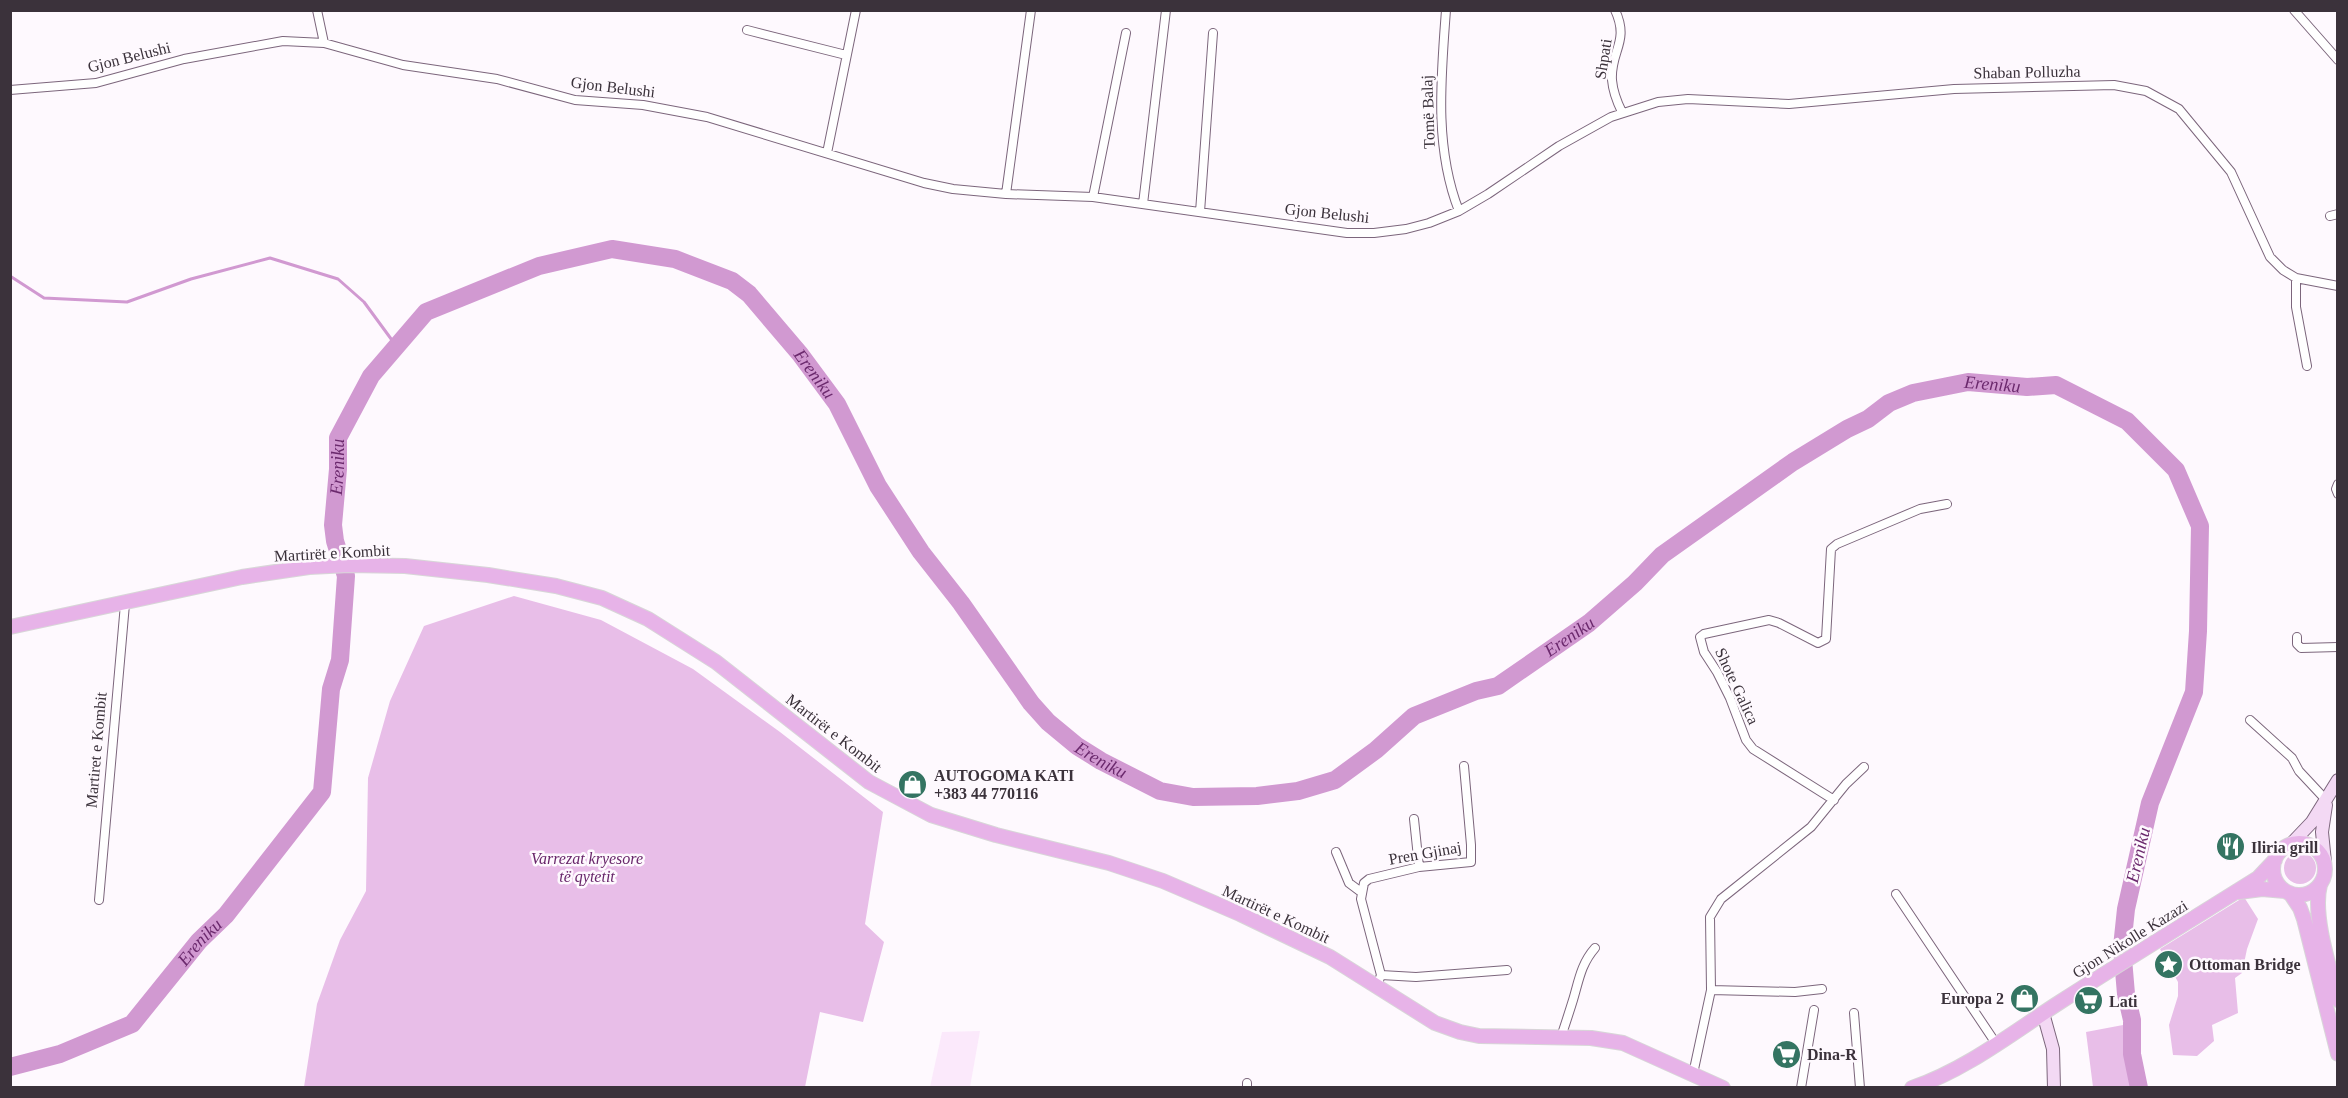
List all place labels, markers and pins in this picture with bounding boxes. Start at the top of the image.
place label: AUTOGOMA KATI +383 44 770116 [934,767,1074,802]
shop icon: AUTOGOMA KATI +383 44 770116 [897,768,929,800]
restaurant icon: Iliria grill [2214,831,2246,863]
place label: Iliria grill [2251,839,2319,857]
place icon: Ottoman Bridge [2152,948,2184,980]
place label: Ottoman Bridge [2189,956,2301,974]
shop icon: Europa 2 [2009,982,2041,1014]
supermarket icon: Lati [2072,985,2104,1017]
place label: Europa 2 [1941,990,2004,1008]
place label: Lati [2109,993,2138,1010]
supermarket icon: Dina-R [1770,1038,1802,1070]
place label: Dina-R [1807,1046,1857,1063]

